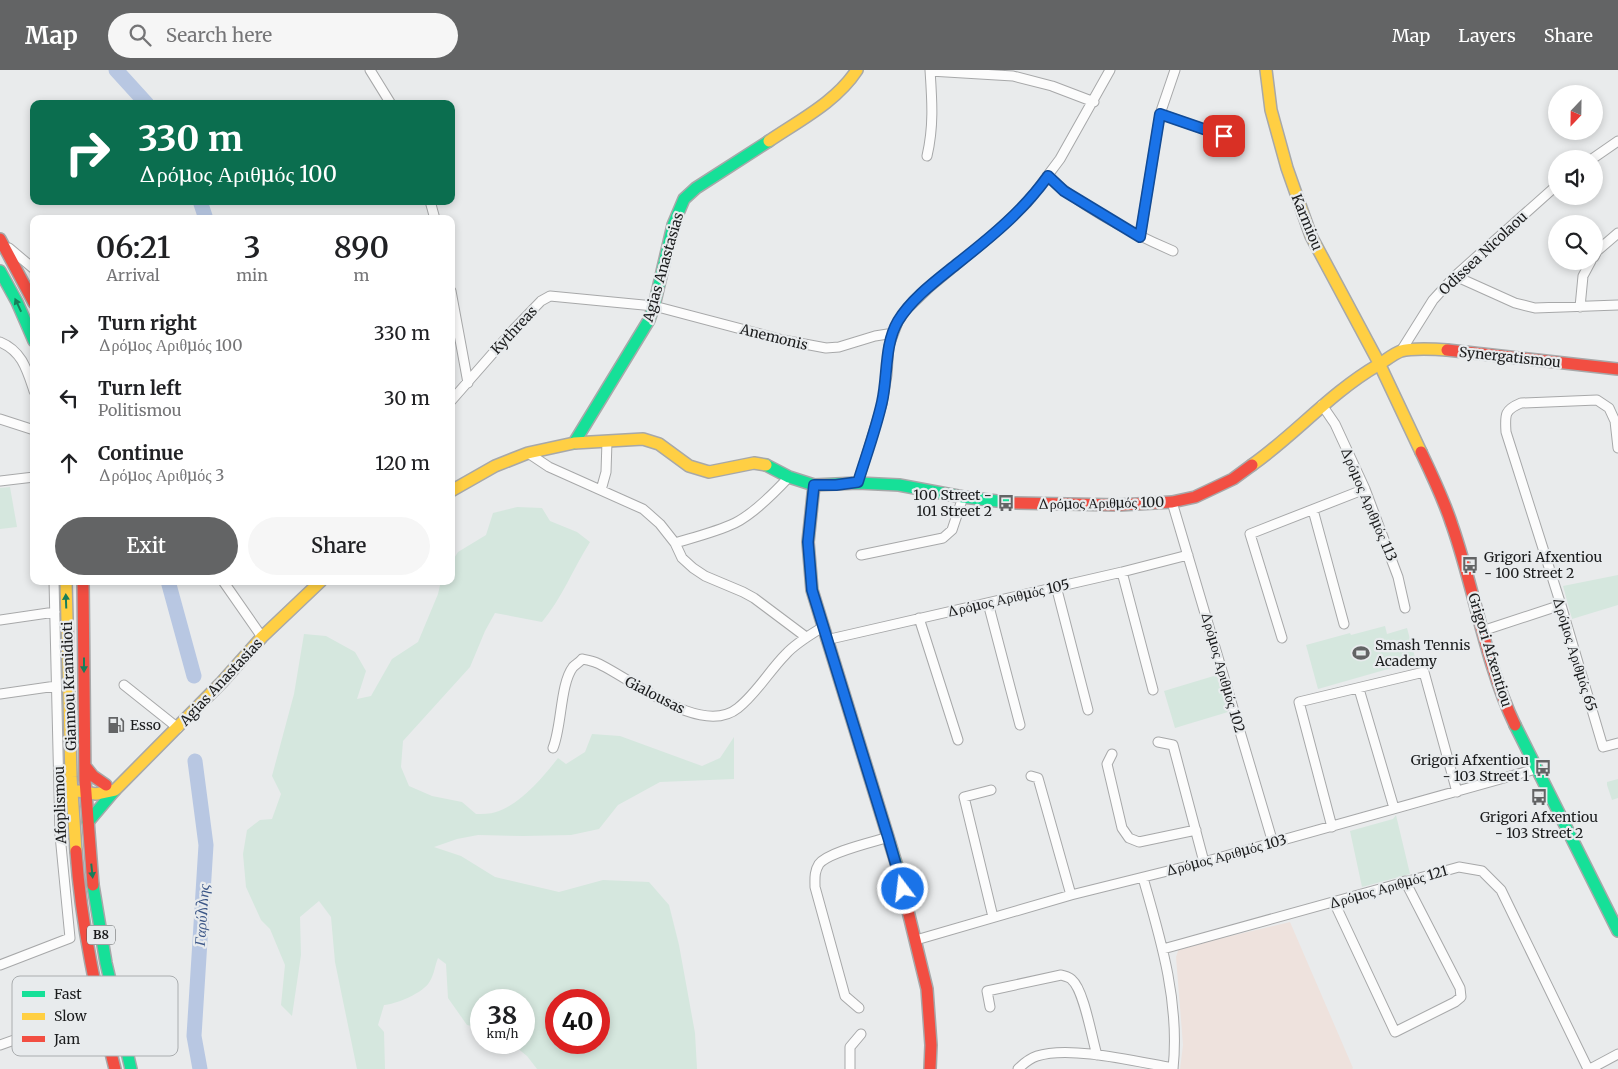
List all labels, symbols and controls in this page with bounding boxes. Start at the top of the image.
search box [108,13,458,58]
text: Map [25,20,78,51]
icon: search [126,21,154,49]
text: Search here [166,23,272,47]
text: Map [1392,24,1430,47]
text: Layers [1458,24,1516,47]
text: Share [1544,24,1593,47]
north arrow [1548,85,1602,140]
map controls [1548,85,1603,270]
pin [1203,115,1245,157]
text: 330 m [138,117,243,161]
icon: right [55,120,120,185]
icon: arrive [1210,122,1238,150]
button: sound [1548,150,1603,205]
text: Δρόμος Αριθμός 100 [138,160,337,188]
street label: Karmiou [1288,191,1326,253]
street label: Odissea Nicolaou [1435,207,1531,299]
street label: Agias Anastasias [638,210,687,325]
button: search [1548,215,1603,270]
text: 06:21 [96,228,170,266]
text: 3 [243,228,261,266]
text: 890 [334,228,389,266]
text: Arrival [106,265,160,285]
text: min [236,265,268,285]
text: m [353,265,369,285]
one-way arrow [14,298,22,312]
street label: Kythreas [487,302,541,358]
text: Turn right [98,311,197,335]
icon: right [55,319,83,347]
street label: Anemonis [737,320,810,354]
text: 330 m [374,321,430,345]
text: Δρόμος Αριθμός 100 [98,335,243,355]
street label: Synergatismou [1458,343,1562,371]
text: Turn left [98,376,182,400]
icon: left [55,384,83,412]
text: 30 m [384,386,430,410]
text: Politismou [98,400,182,420]
text: Continue [98,441,184,465]
street label: Δρόμος Αριθμός 113 [1337,444,1401,564]
icon: ahead [55,449,83,477]
text: 120 m [375,451,430,475]
text: Δρόμος Αριθμός 3 [98,465,225,485]
place label: 100 Street - 101 Street 2 [913,486,992,520]
bus stop icon: 100 Street - 101 Street 2 [996,493,1016,513]
street label: Δρόμος Αριθμός 100 [1038,493,1164,513]
button: Exit [55,517,238,575]
button: Share [248,517,430,575]
place label: Grigori Afxentiou - 100 Street 2 [1484,548,1602,582]
bus stop icon: Grigori Afxentiou - 100 Street 2 [1460,555,1480,575]
street label: Δρόμος Αριθμός 105 [945,575,1071,621]
street label: Grigori Afxentiou [1464,591,1516,709]
one-way arrow [62,593,70,609]
street label: Δρόμος Αριθμός 65 [1549,595,1601,713]
street label: Δρόμος Αριθμός 102 [1197,609,1249,735]
street label: Giannou Kranidioti [58,621,80,751]
street label: Agias Anastasias [175,634,266,730]
place label: Smash Tennis Academy [1374,636,1470,670]
sports icon: Smash Tennis Academy [1351,643,1371,663]
one-way arrow [80,657,88,673]
street label: Gialousas [622,672,688,718]
fuel station icon: Esso [106,715,126,735]
place label: Esso [130,716,161,734]
place label: Grigori Afxentiou - 103 Street 1 [1411,751,1529,785]
bus stop icon: Grigori Afxentiou - 103 Street 1 [1533,758,1553,778]
street label: Afoplismou [50,765,70,845]
bus stop icon: Grigori Afxentiou - 103 Street 2 [1529,787,1549,807]
place label: Grigori Afxentiou - 103 Street 2 [1480,808,1598,842]
street label: Δρόμος Αριθμός 103 [1163,830,1289,880]
street label: Δρόμος Αριθμός 121 [1326,861,1450,913]
position arrow [876,862,928,914]
one-way arrow [88,863,96,879]
water label: Γαρύλλης [190,882,213,948]
road number: B8 [87,926,115,944]
legend [12,976,178,1056]
text: Fast [54,985,82,1003]
speed limit sign: 40 [545,989,610,1054]
text: 38 [488,999,517,1031]
text: Slow [54,1007,87,1025]
text: km/h [487,1026,518,1041]
text: Jam [53,1030,80,1048]

